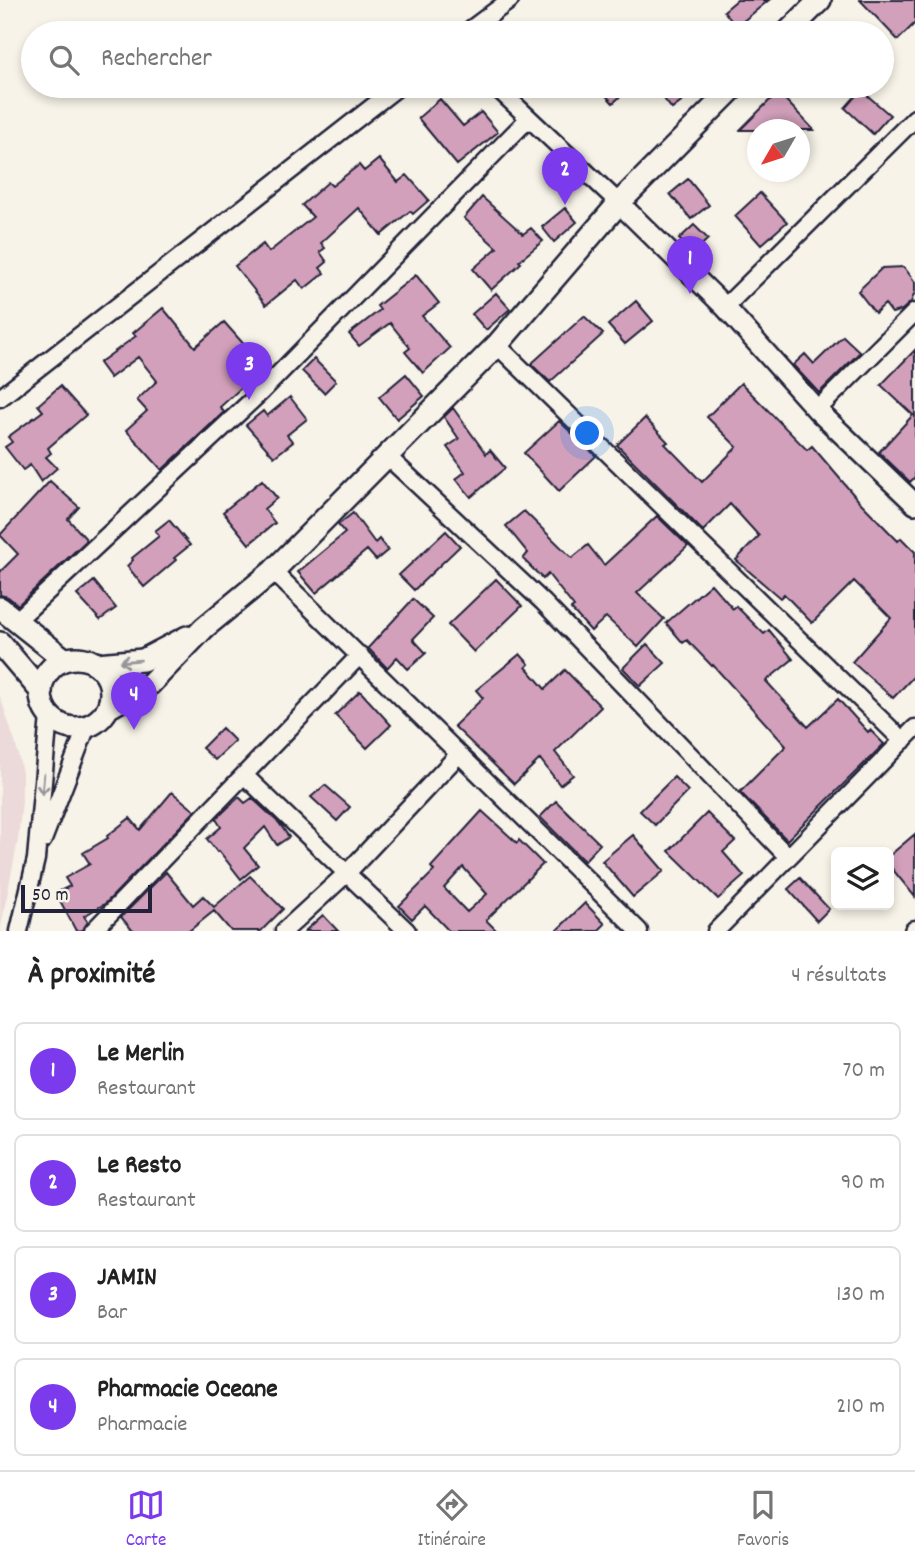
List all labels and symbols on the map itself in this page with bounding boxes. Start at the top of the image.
north arrow [747,119,810,182]
pin: 2 [542,147,588,205]
pin: 1 [667,236,713,294]
pin: 3 [226,342,272,400]
your location [570,416,604,450]
one-way arrow [119,655,142,668]
pin: 4 [111,672,157,730]
one-way arrow [36,772,49,795]
scale bar [21,882,152,914]

